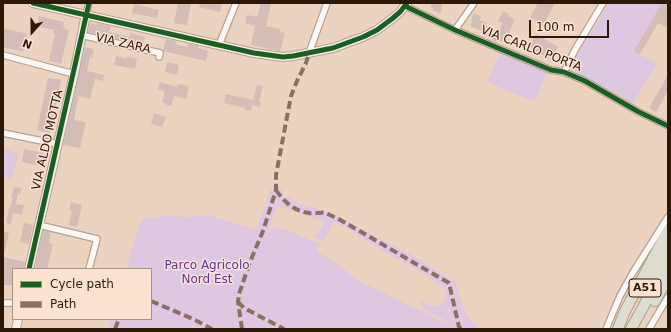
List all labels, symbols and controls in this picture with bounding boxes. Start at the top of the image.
north arrow [12,12,52,52]
scale bar [531,12,611,38]
text: 100 m [536,20,574,34]
street label: VIA CARLO PORTA [478,23,584,75]
street label: VIA ZARA [94,31,152,57]
text: N [21,36,34,51]
street label: VIA ALDO MOTTA [29,88,67,192]
park label: Parco Agricolo Nord Est [164,259,250,287]
legend [12,268,152,320]
text: Cycle path [50,277,114,291]
road number: A51 [629,279,661,297]
text: Path [50,297,76,311]

